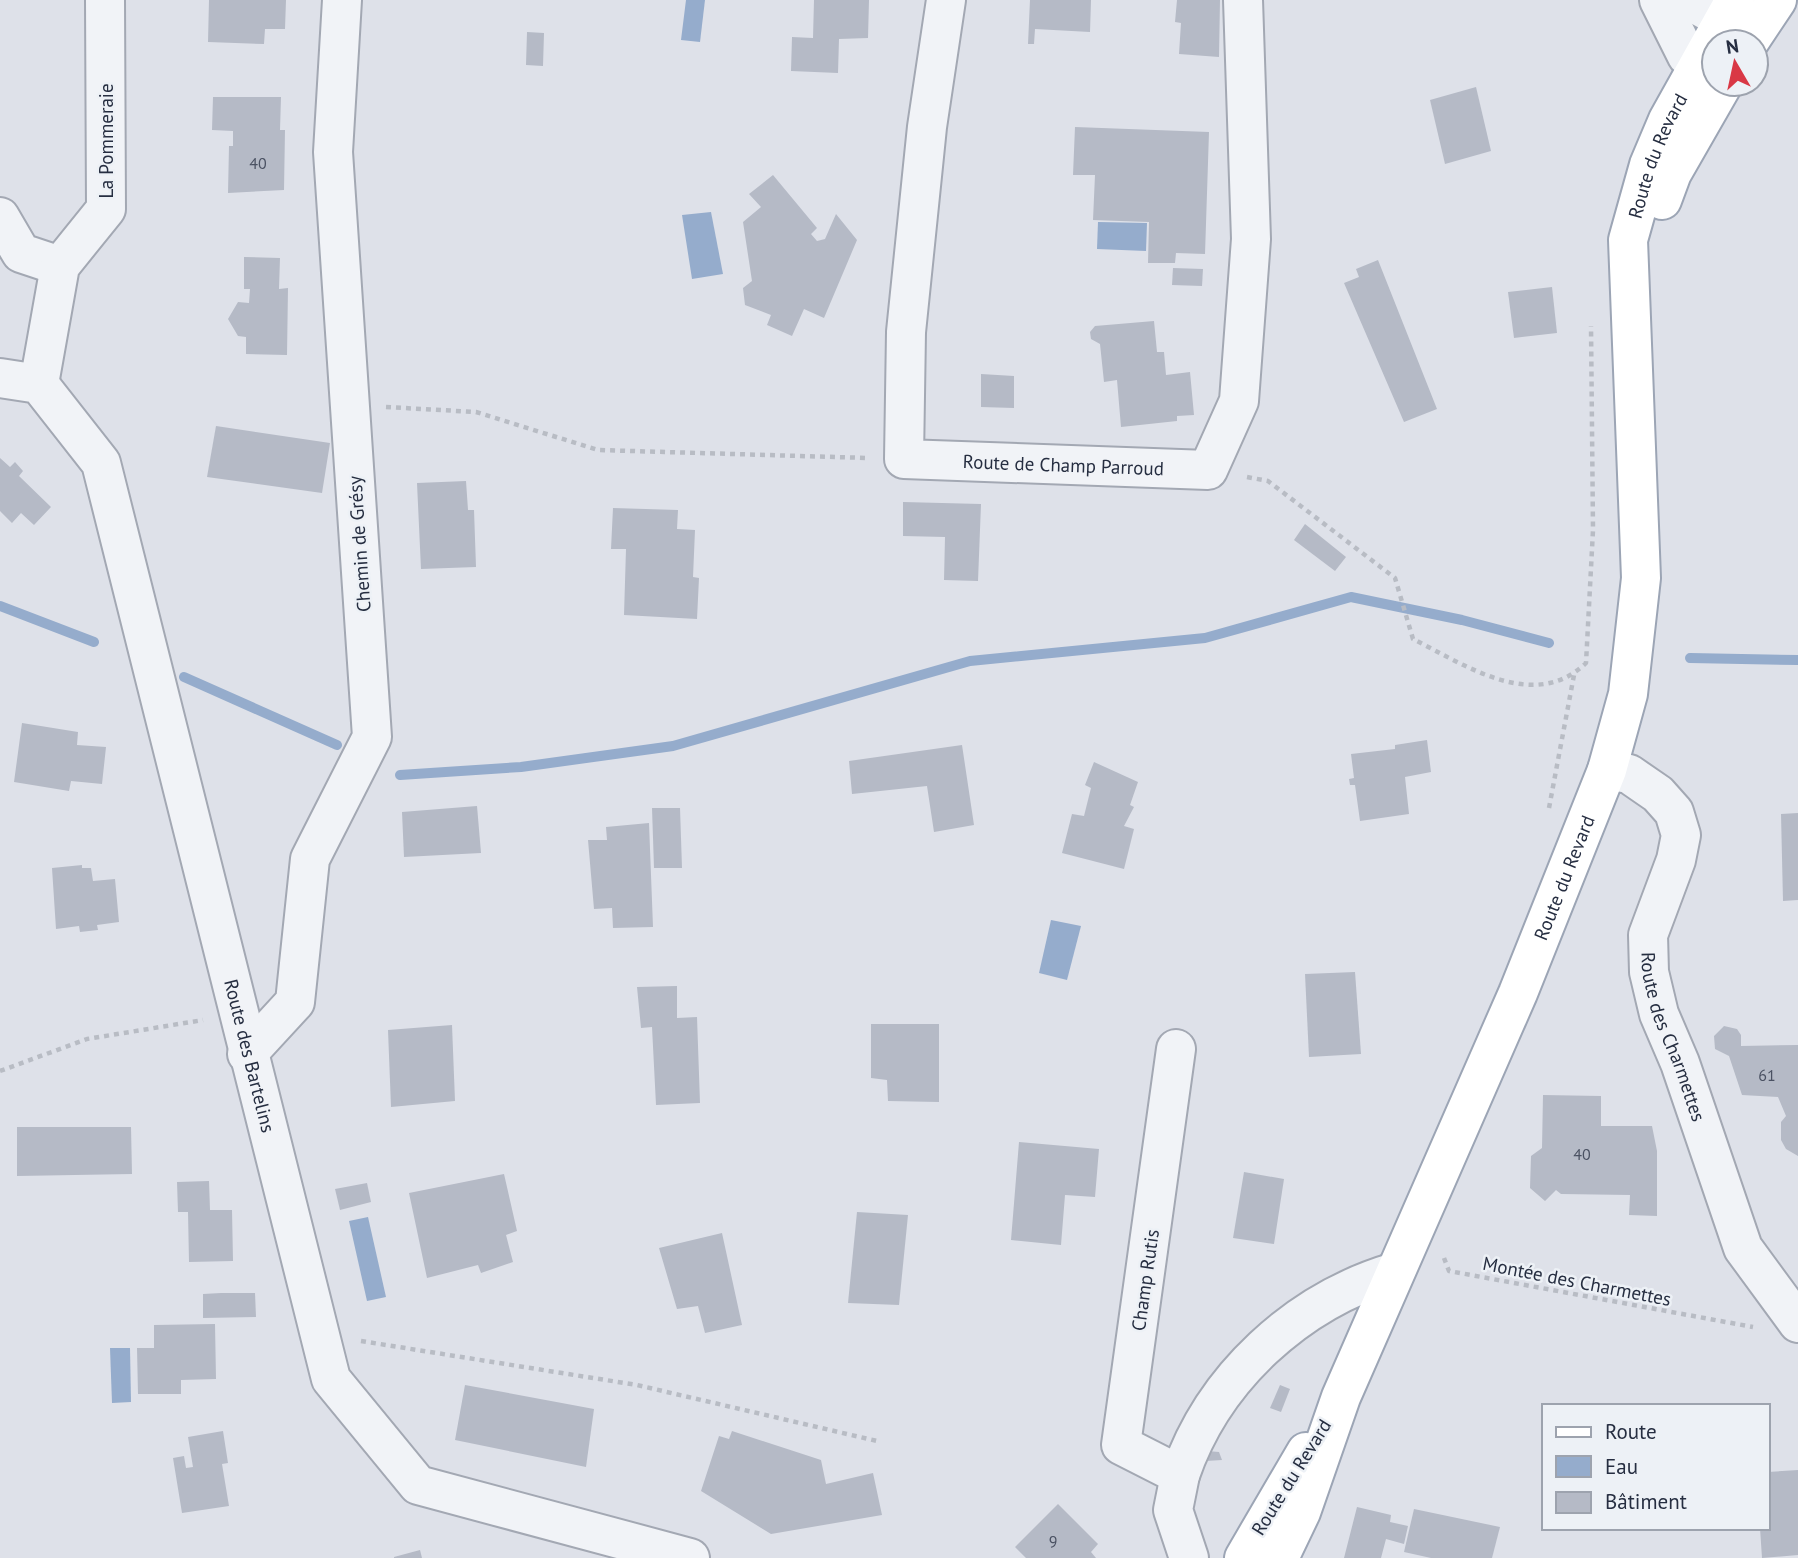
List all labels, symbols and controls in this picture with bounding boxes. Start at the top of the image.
north arrow [1700,28,1770,98]
text: N [1724,33,1740,59]
street label: La Pommeraie [94,83,118,199]
street label: Route du Revard [1623,89,1692,221]
house number: 40 [249,153,267,173]
street label: Route de Champ Parroud [962,449,1164,480]
street label: Chemin de Grésy [342,475,376,613]
street label: Route du Revard [1528,812,1600,944]
street label: Route des Charmettes [1636,952,1711,1125]
street label: Route des Bartelins [219,977,281,1135]
house number: 61 [1758,1065,1776,1085]
house number: 40 [1573,1144,1591,1164]
street label: Champ Rutis [1126,1228,1164,1332]
street label: Montée des Charmettes [1481,1251,1673,1311]
legend [1542,1404,1770,1530]
street label: Route du Revard [1246,1415,1336,1539]
text: Route [1605,1418,1657,1445]
text: Eau [1605,1453,1638,1480]
text: Bâtiment [1605,1488,1687,1515]
house number: 9 [1049,1531,1057,1551]

